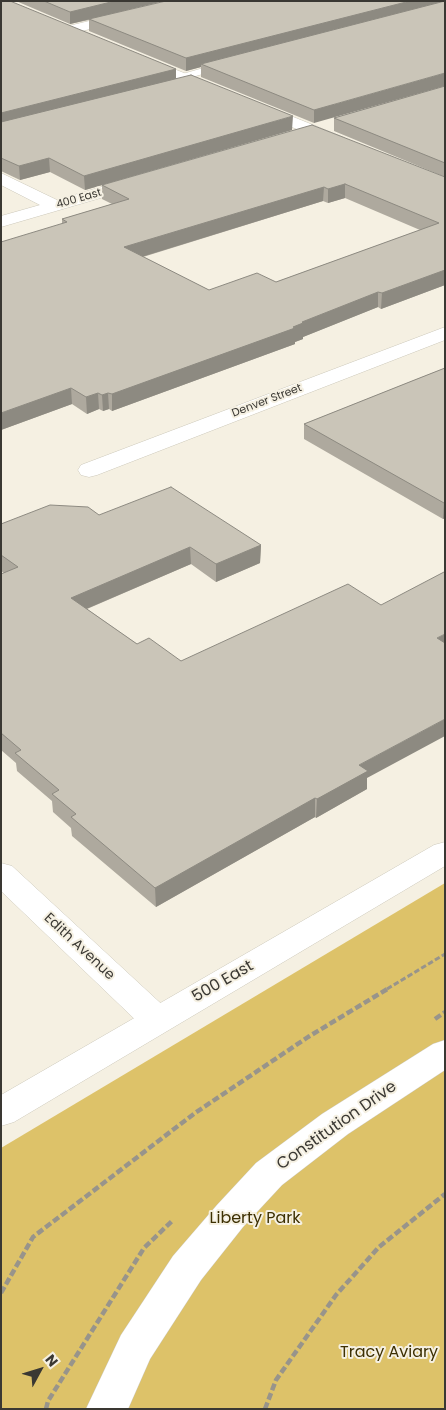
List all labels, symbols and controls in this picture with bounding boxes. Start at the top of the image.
street label: 400 East [55,186,103,212]
street label: Denver Street [230,382,304,420]
street label: Edith Avenue [40,910,118,984]
street label: 500 East [189,957,257,1007]
street label: Constitution Drive [273,1078,401,1174]
park label: Liberty Park [210,1209,300,1229]
park label: Tracy Aviary [340,1343,438,1363]
north arrow [15,1345,65,1395]
text: N [41,1350,63,1371]

